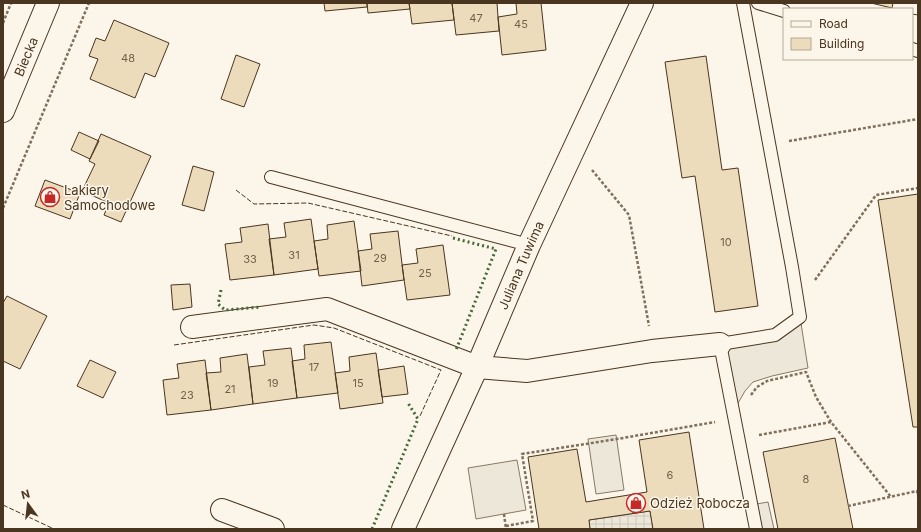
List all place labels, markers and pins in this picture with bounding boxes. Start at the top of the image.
place label: Lakiery Samochodowe [64,182,155,213]
shop icon: Lakiery Samochodowe [39,186,61,208]
shop icon: Odzież Robocza [625,492,647,514]
place label: Odzież Robocza [650,495,750,511]

